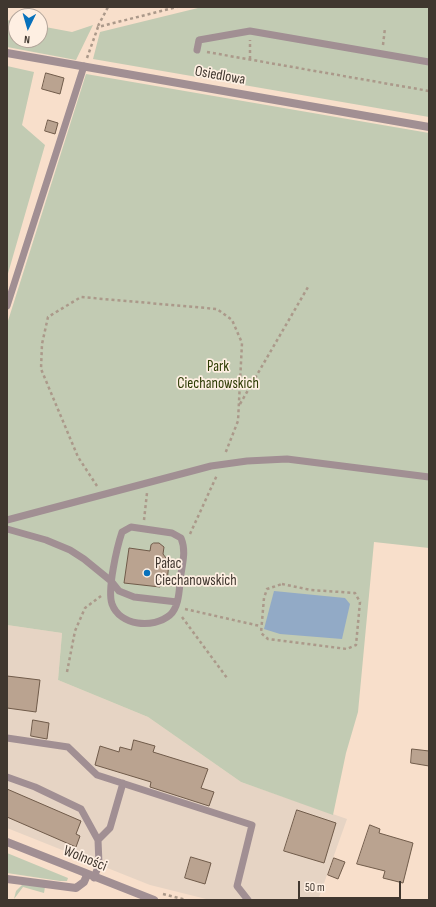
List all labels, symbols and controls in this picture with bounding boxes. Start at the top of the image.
north arrow [8,8,48,48]
text: N [24,33,30,46]
street label: Osiedlowa [193,63,247,89]
park label: Park Ciechanowskich [177,358,259,393]
place label: Pałac Ciechanowskich [155,555,237,590]
marker: Pałac Ciechanowskich [142,568,152,578]
street label: Wolności [61,842,109,876]
scale bar [300,873,403,899]
text: 50 m [305,880,325,895]

